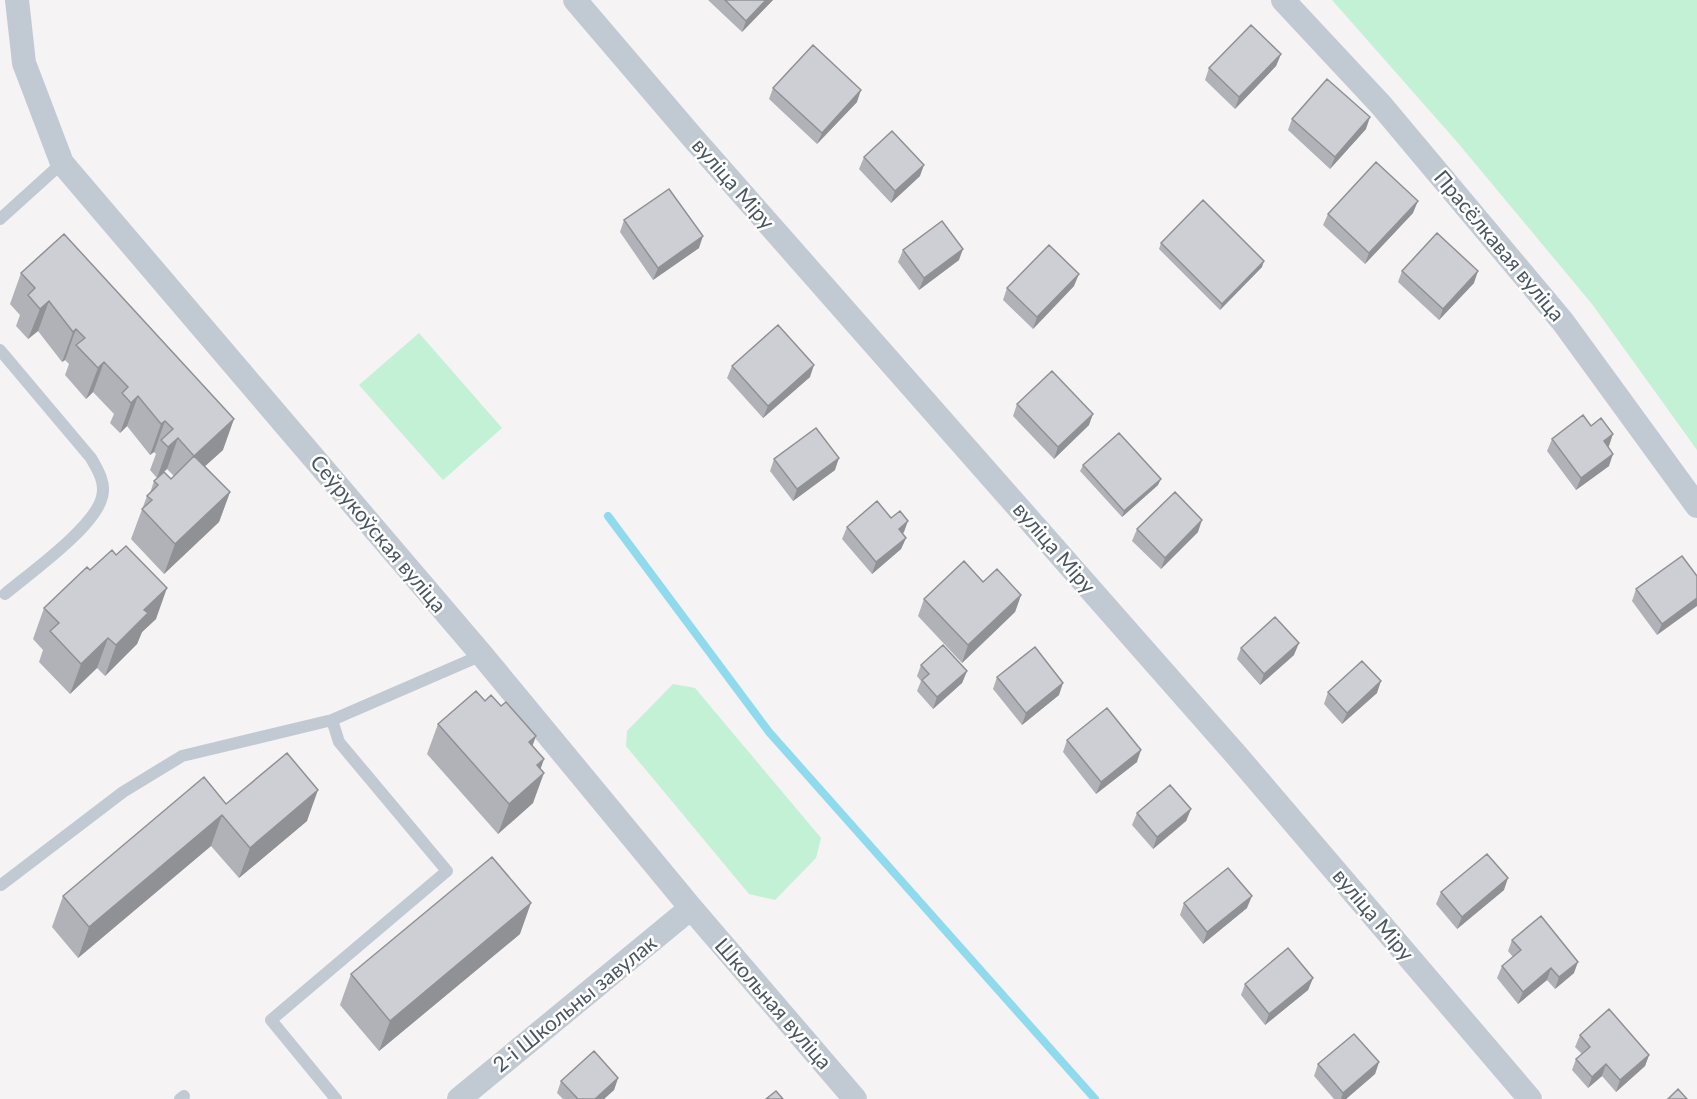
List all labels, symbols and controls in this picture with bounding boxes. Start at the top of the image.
street label: вуліца Міру [688,132,781,234]
street label: Прасёлкавая вуліца [1430,165,1570,325]
street label: Сеўрукоўская вуліца [306,449,452,617]
street label: вуліца Міру [1009,496,1102,598]
street label: вуліца Міру [1328,863,1420,965]
street label: 2-і Школьны завулак [487,929,661,1076]
street label: Школьная вуліца [710,932,838,1074]

